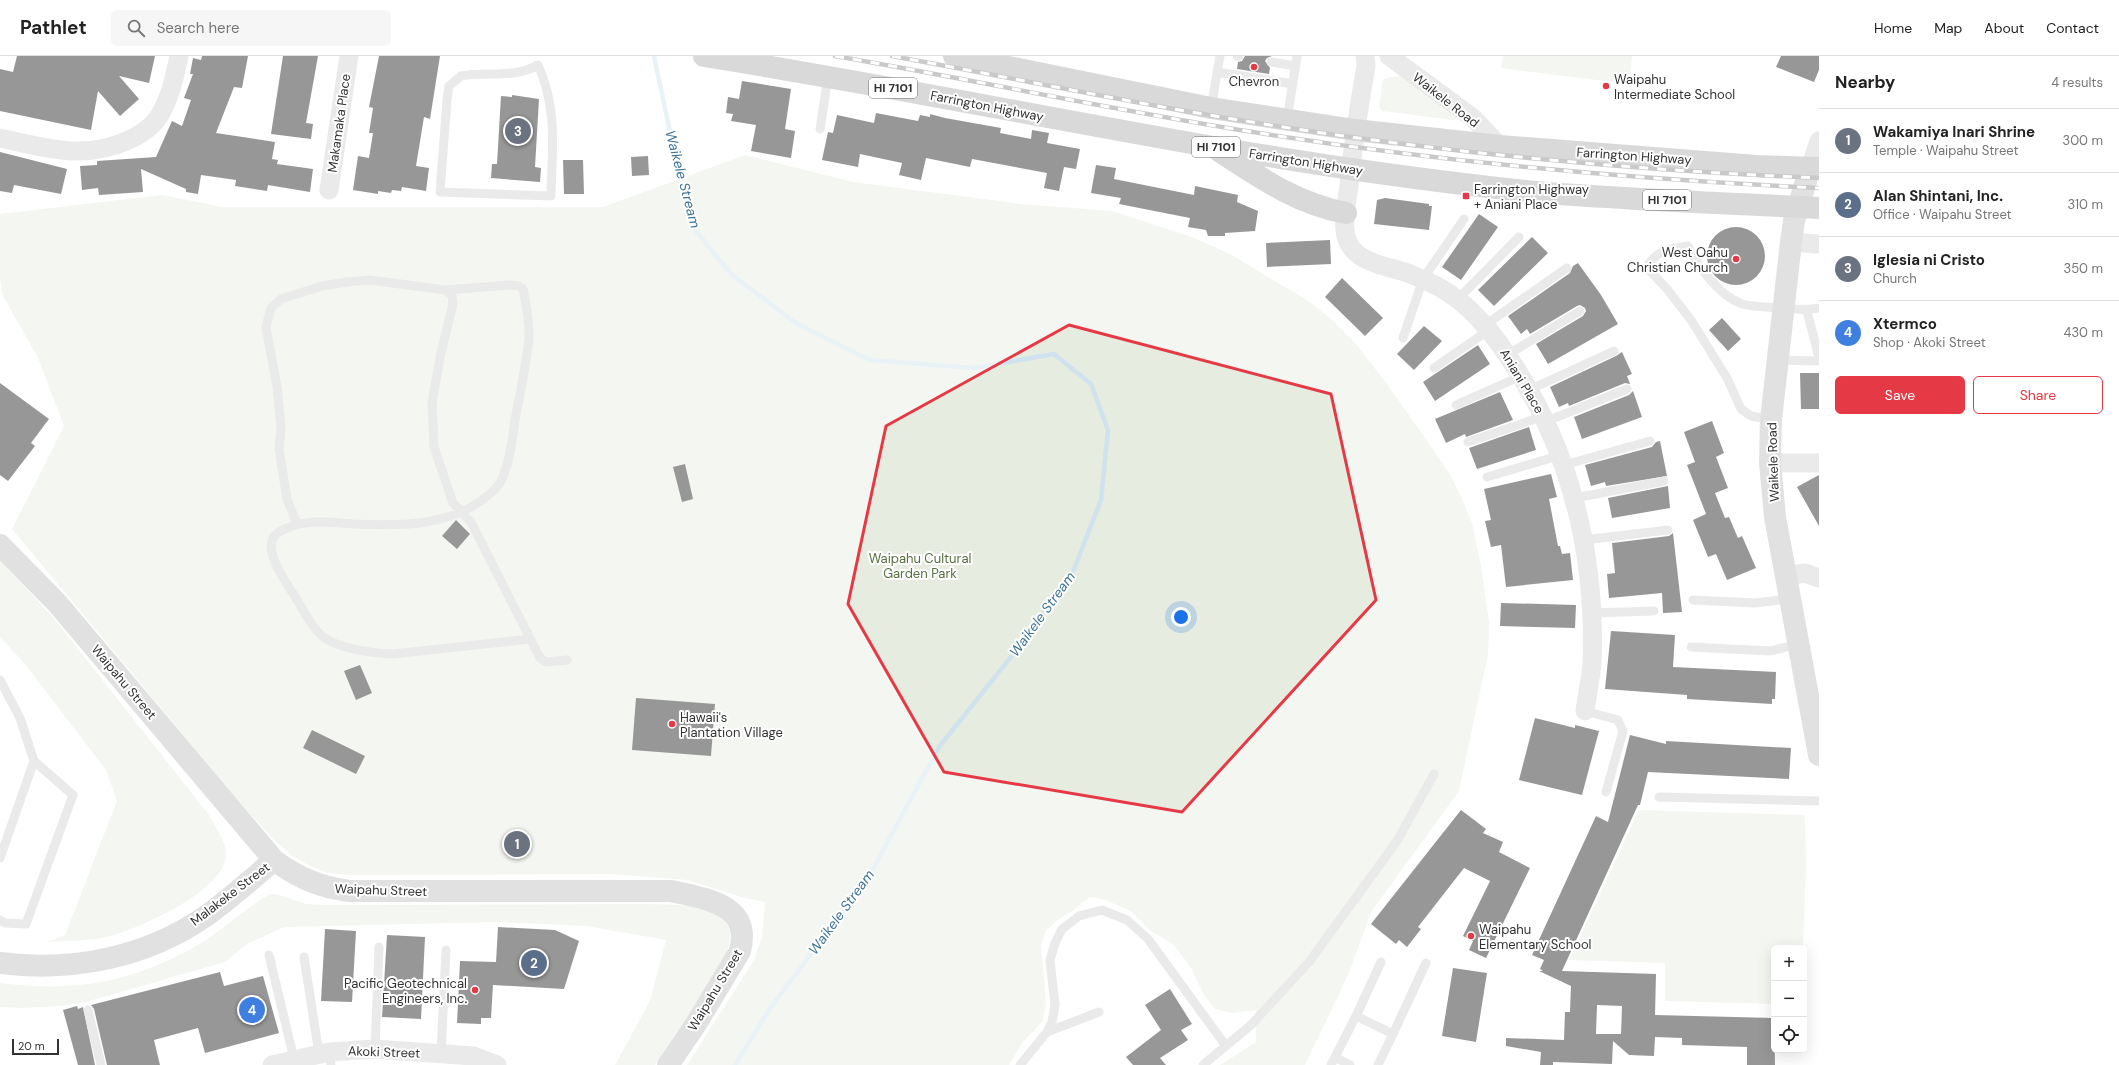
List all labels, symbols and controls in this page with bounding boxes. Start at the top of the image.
search box [111,10,391,46]
text: Pathlet [20,15,87,40]
icon: search [125,17,147,39]
text: Search here [157,18,239,38]
text: Home [1874,19,1912,37]
text: Map [1934,19,1962,37]
text: About [1984,19,2024,37]
text: Contact [2046,19,2099,37]
marker: Chevron [1249,62,1259,72]
street label: Waikele Road [1409,69,1483,131]
place label: Waipahu Intermediate School [1614,71,1735,103]
text: Nearby [1835,71,1895,93]
street label: Makamaka Place [324,73,354,173]
place label: Chevron [1229,73,1279,90]
text: 4 results [2051,74,2103,91]
road number: HI 7101 [869,78,917,98]
marker: Waipahu Intermediate School [1601,81,1611,91]
street label: Farrington Highway [929,87,1045,125]
pin: 3 [505,116,531,146]
text: Wakamiya Inari Shrine [1873,122,2035,142]
water label: Waikele Stream [661,128,705,230]
text: 1 [1846,132,1850,149]
text: 300 m [2062,132,2103,149]
road number: HI 7101 [1192,137,1240,157]
text: Temple · Waipahu Street [1873,142,2019,159]
street label: Farrington Highway [1576,144,1692,168]
street label: Farrington Highway [1248,145,1364,179]
place label: Farrington Highway + Aniani Place [1474,181,1589,213]
text: Alan Shintani, Inc. [1873,186,2003,206]
road number: HI 7101 [1643,190,1691,210]
marker: Farrington Highway + Aniani Place [1461,191,1471,201]
text: 2 [1844,196,1852,213]
text: 310 m [2068,196,2103,213]
text: Office · Waipahu Street [1873,206,2012,223]
place label: West Oahu Christian Church [1627,244,1728,276]
text: Iglesia ni Cristo [1873,250,1985,270]
marker: West Oahu Christian Church [1731,254,1741,264]
text: 3 [1844,260,1852,277]
text: 350 m [2063,260,2103,277]
text: Church [1873,270,1917,287]
text: Xtermco [1873,314,1937,334]
text: 4 [1844,324,1852,341]
text: 430 m [2063,324,2103,341]
text: Shop · Akoki Street [1873,334,1986,351]
street label: Aniani Place [1496,345,1548,417]
button: Save [1835,376,1965,414]
button: Share [1973,376,2103,414]
street label: Waikele Road [1763,422,1783,502]
park label: Waipahu Cultural Garden Park [869,550,971,582]
water label: Waikele Stream [1005,568,1079,660]
your location [1171,607,1191,627]
street label: Waipahu Street [88,641,160,723]
place label: Hawaii's Plantation Village [680,709,783,741]
marker: Hawaii's Plantation Village [667,719,677,729]
pin: 1 [504,829,530,859]
street label: Malakeke Street [187,859,273,929]
water label: Waikele Stream [804,866,878,958]
street label: Waipahu Street [334,880,428,900]
place label: Waipahu Elementary School [1479,921,1592,953]
marker: Waipahu Elementary School [1466,931,1476,941]
map controls [1771,945,1807,1053]
button: + [1771,945,1807,981]
street label: Waipahu Street [684,946,746,1034]
pin: 2 [521,948,547,978]
place label: Pacific Geotechnical Engineers, Inc. [344,975,467,1007]
button: − [1771,981,1807,1017]
marker: Pacific Geotechnical Engineers, Inc. [470,985,480,995]
pin: 4 [239,995,265,1025]
button: locate [1771,1017,1807,1053]
scale bar [12,1037,59,1056]
text: 20 m [18,1039,44,1053]
street label: Akoki Street [348,1042,420,1062]

